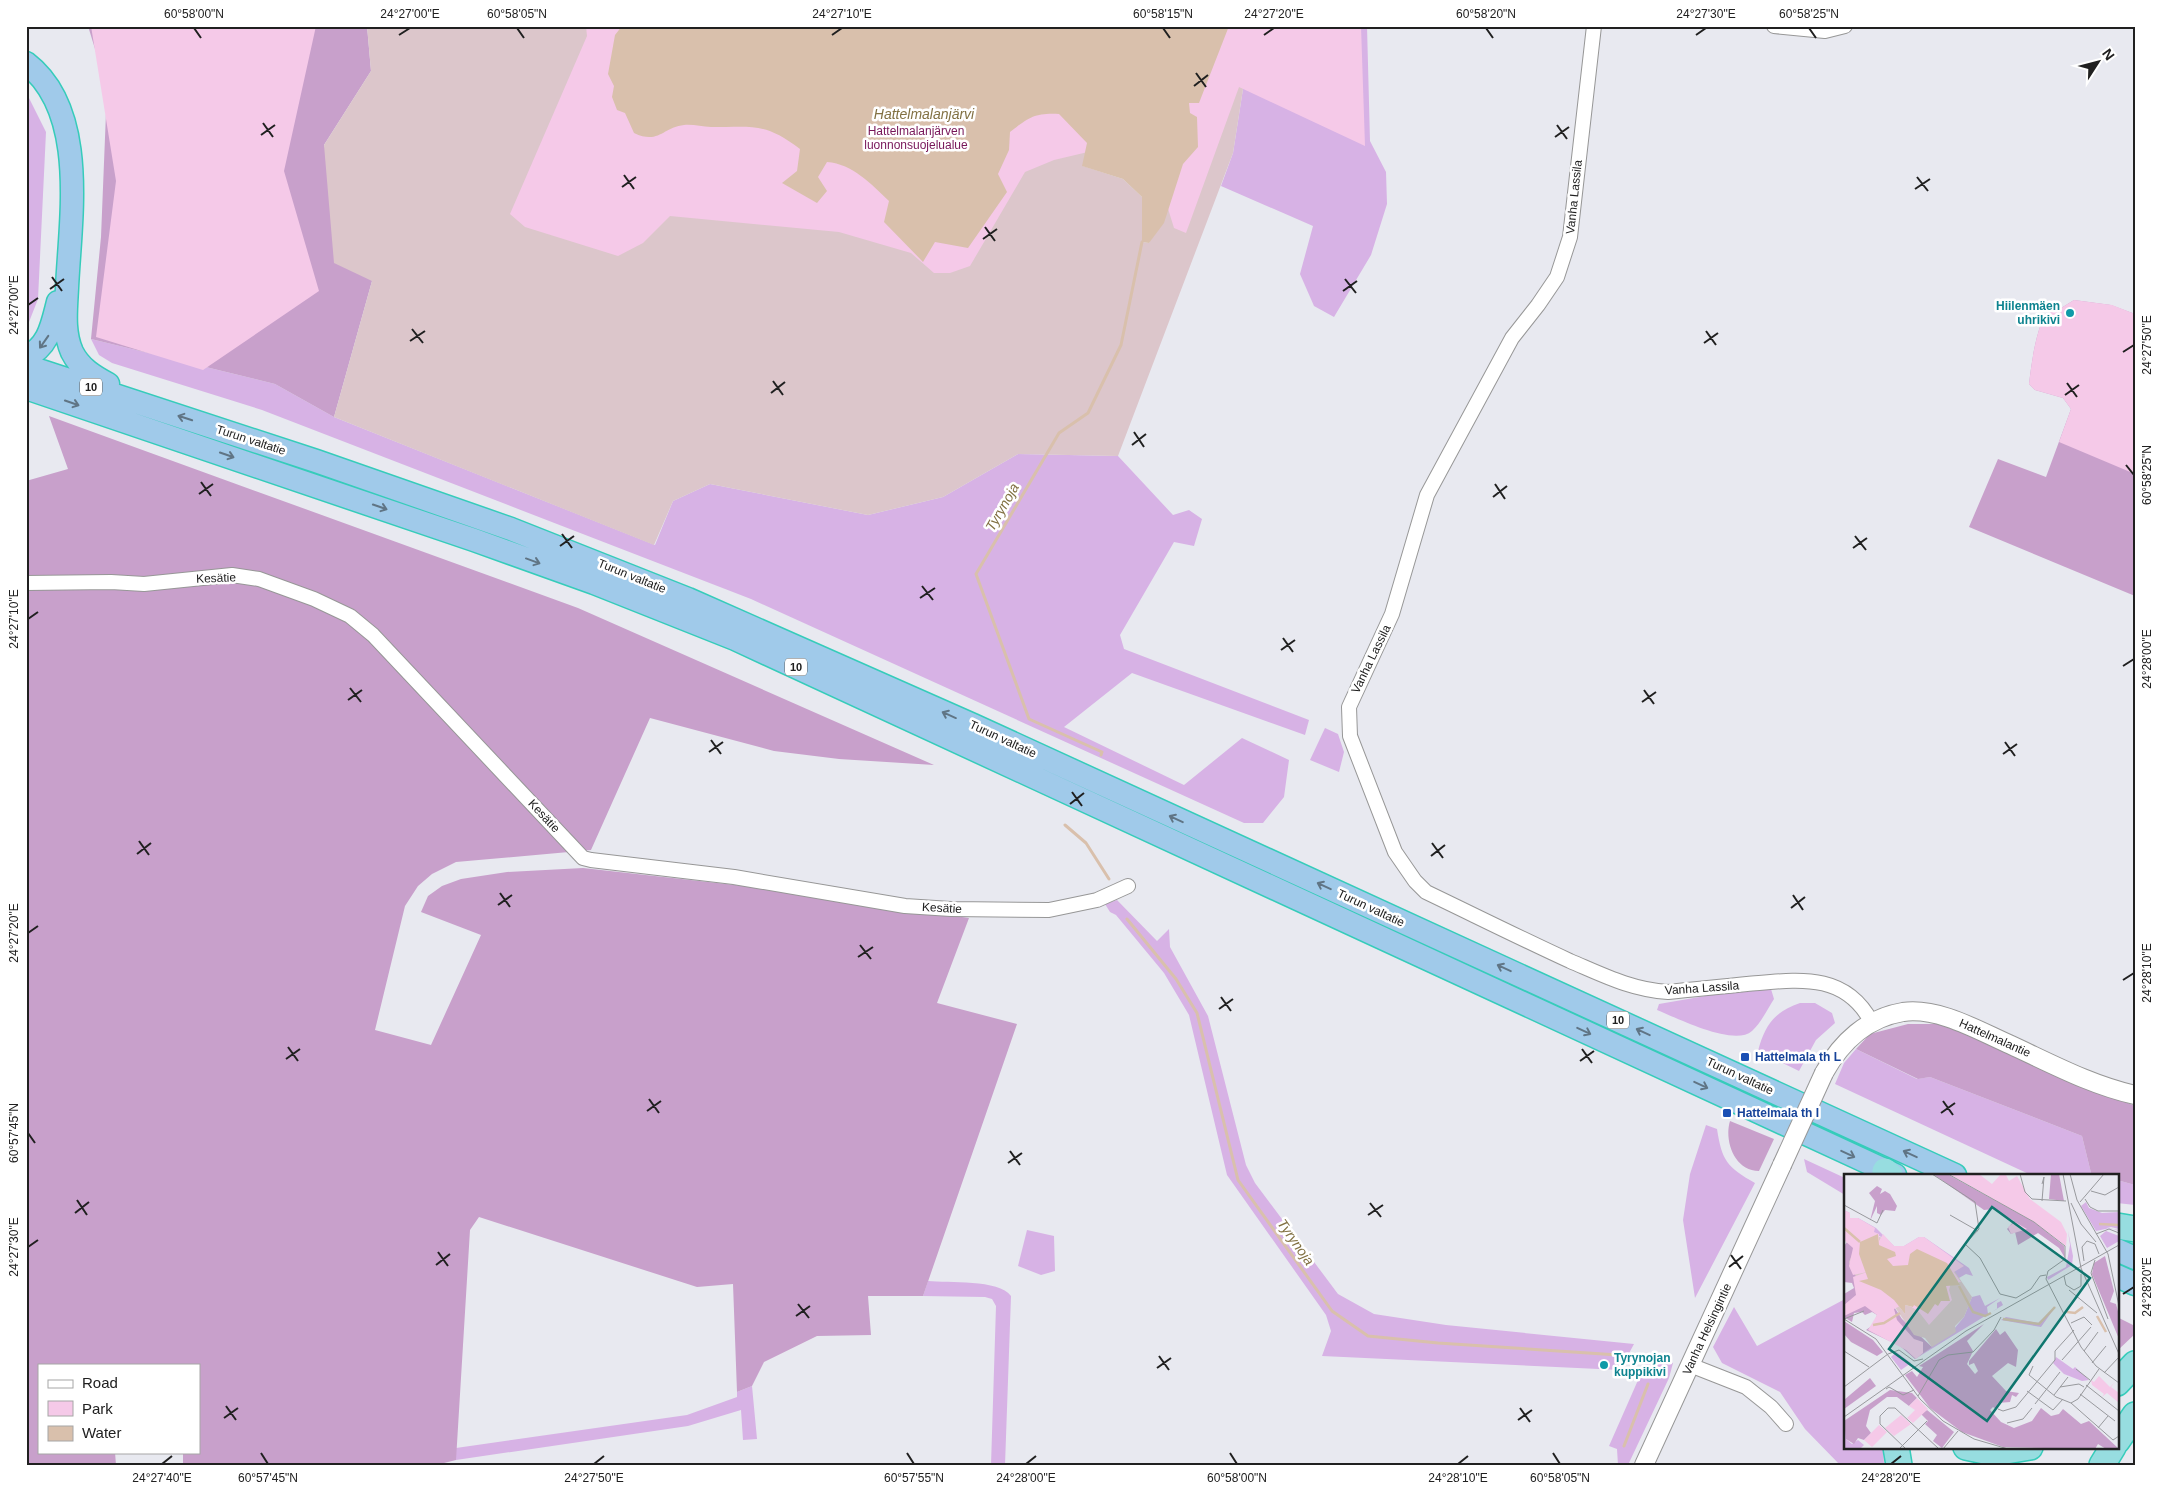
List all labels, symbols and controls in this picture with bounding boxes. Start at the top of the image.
text: 60°58'00"N [164,7,224,21]
text: 24°27'00"E [380,7,440,21]
text: 60°58'05"N [487,7,547,21]
text: 24°27'10"E [812,7,872,21]
text: 60°58'15"N [1133,7,1193,21]
text: 24°27'20"E [1244,7,1304,21]
text: 60°58'20"N [1456,7,1516,21]
text: 24°27'30"E [1676,7,1736,21]
text: 60°58'25"N [1779,7,1839,21]
north arrow [2074,38,2124,88]
text: N [2099,46,2118,63]
water label: Hattelmalanjärvi [874,106,975,122]
park label: Hattelmalanjärven luonnonsuojelualue [864,124,968,152]
street label: Vanha Lassila [1563,159,1585,235]
text: 24°27'00"E [7,275,21,335]
place label: Hiilenmäen uhrikivi [1996,299,2060,327]
marker: Hiilenmäen uhrikivi [2064,307,2076,319]
text: 24°27'50"E [2140,315,2154,375]
one-way arrow [39,335,49,349]
road number: 10 [80,378,102,396]
one-way arrow [64,399,80,408]
one-way arrow [177,412,193,422]
street label: Turun valtatie [214,422,288,458]
text: 60°58'25"N [2140,445,2154,505]
one-way arrow [218,450,234,460]
water label: Tyrynoja [982,480,1022,534]
one-way arrow [372,503,388,512]
street label: Turun valtatie [596,556,668,596]
one-way arrow [525,557,541,566]
street label: Kesätie [196,570,237,586]
text: 24°27'10"E [7,589,21,649]
street label: Vanha Lassila [1348,622,1394,696]
text: 24°28'00"E [2140,629,2154,689]
road number: 10 [785,659,807,676]
one-way arrow [942,709,957,719]
street label: Turun valtatie [967,717,1039,761]
street label: Kesätie [525,797,563,836]
one-way arrow [1169,813,1184,823]
one-way arrow [1317,881,1332,891]
street label: Turun valtatie [1335,886,1407,930]
street label: Kesätie [922,900,963,916]
text: 24°27'20"E [7,903,21,963]
text: 24°28'10"E [2140,943,2154,1003]
one-way arrow [1497,963,1512,973]
street label: Vanha Lassila [1664,978,1740,998]
road number: 10 [1607,1012,1629,1028]
street label: Hattelmalantie [1957,1016,2033,1060]
one-way arrow [1576,1026,1591,1036]
one-way arrow [1635,1027,1650,1037]
place label: Hattelmala th L [1755,1050,1841,1064]
marker: Hattelmala th L [1739,1051,1751,1063]
street label: Turun valtatie [1704,1054,1776,1098]
one-way arrow [1693,1081,1708,1091]
text: 60°57'45"N [7,1103,21,1163]
place label: Hattelmala th I [1737,1106,1819,1120]
marker: Hattelmala th I [1721,1107,1733,1119]
one-way arrow [1840,1149,1855,1159]
one-way arrow [1903,1149,1918,1159]
inset map [1844,1174,2118,1448]
water label: Tyrynoja [1274,1216,1318,1268]
text: 24°27'30"E [7,1217,21,1277]
text: 24°28'20"E [2140,1257,2154,1317]
street label: Vanha Helsingintie [1680,1281,1734,1377]
place label: Tyrynojan kuppikivi [1614,1351,1670,1379]
marker: Tyrynojan kuppikivi [1598,1359,1610,1371]
legend [38,1364,200,1454]
text: Road [82,1374,118,1391]
text: Park [82,1400,113,1417]
text: Water [82,1424,121,1441]
text: 24°27'40"E [132,1471,192,1485]
text: 60°57'45"N [238,1471,298,1485]
text: 24°27'50"E [564,1471,624,1485]
text: 60°57'55"N [884,1471,944,1485]
text: 24°28'00"E [996,1471,1056,1485]
text: 60°58'00"N [1207,1471,1267,1485]
text: 24°28'10"E [1428,1471,1488,1485]
text: 60°58'05"N [1530,1471,1590,1485]
text: 24°28'20"E [1861,1471,1921,1485]

